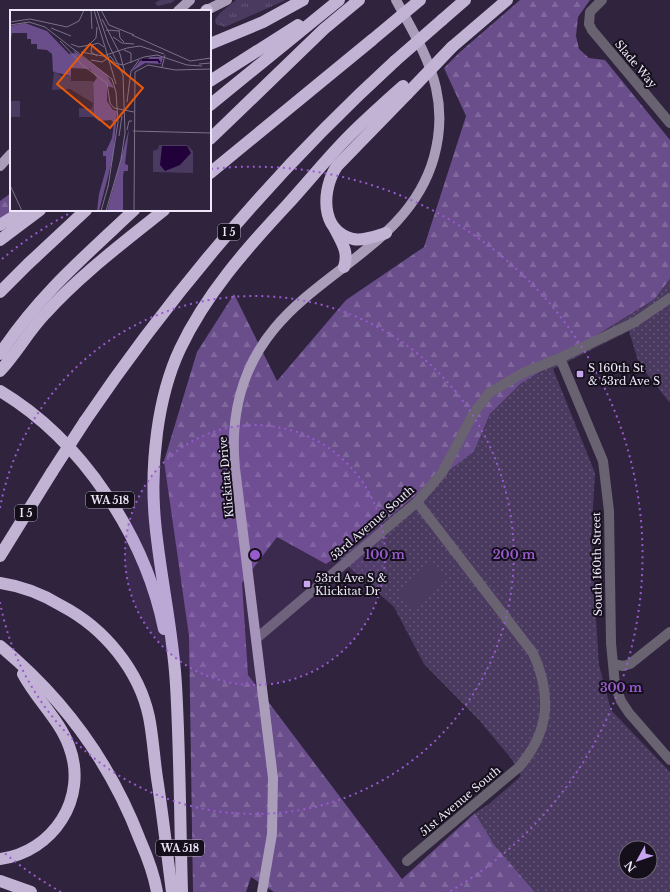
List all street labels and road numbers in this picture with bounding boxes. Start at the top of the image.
street label: Slade Way [612,37,660,91]
road number: I 5 [218,224,240,240]
street label: Klickitat Drive [215,436,237,518]
street label: 53rd Avenue South [327,482,417,563]
road number: WA 518 [86,492,134,508]
road number: I 5 [15,505,37,521]
street label: South 160th Street [589,511,605,616]
street label: 51st Avenue South [417,763,504,839]
road number: WA 518 [156,840,204,856]

